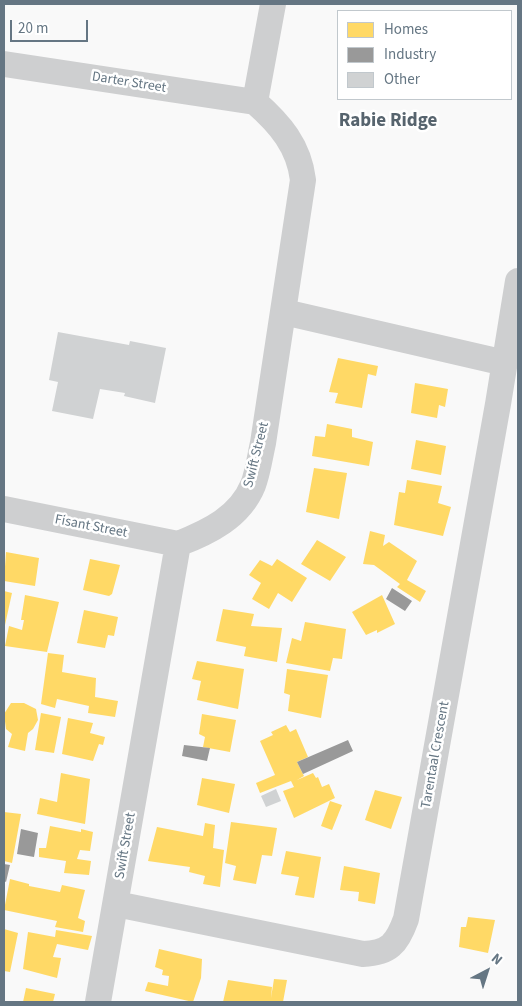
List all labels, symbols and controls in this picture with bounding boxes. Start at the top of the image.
scale bar [12,10,90,42]
legend [337,10,512,100]
text: 20 m [18,18,48,39]
text: Homes [384,19,428,40]
text: Industry [384,44,436,65]
street label: Darter Street [91,69,167,97]
text: Other [384,69,420,90]
district label: Rabie Ridge [339,111,437,133]
street label: Swift Street [241,420,273,490]
street label: Fisant Street [53,512,129,542]
street label: Tarentaal Crescent [418,700,454,810]
street label: Swift Street [112,811,140,881]
north arrow [462,946,512,996]
text: N [487,949,507,970]

